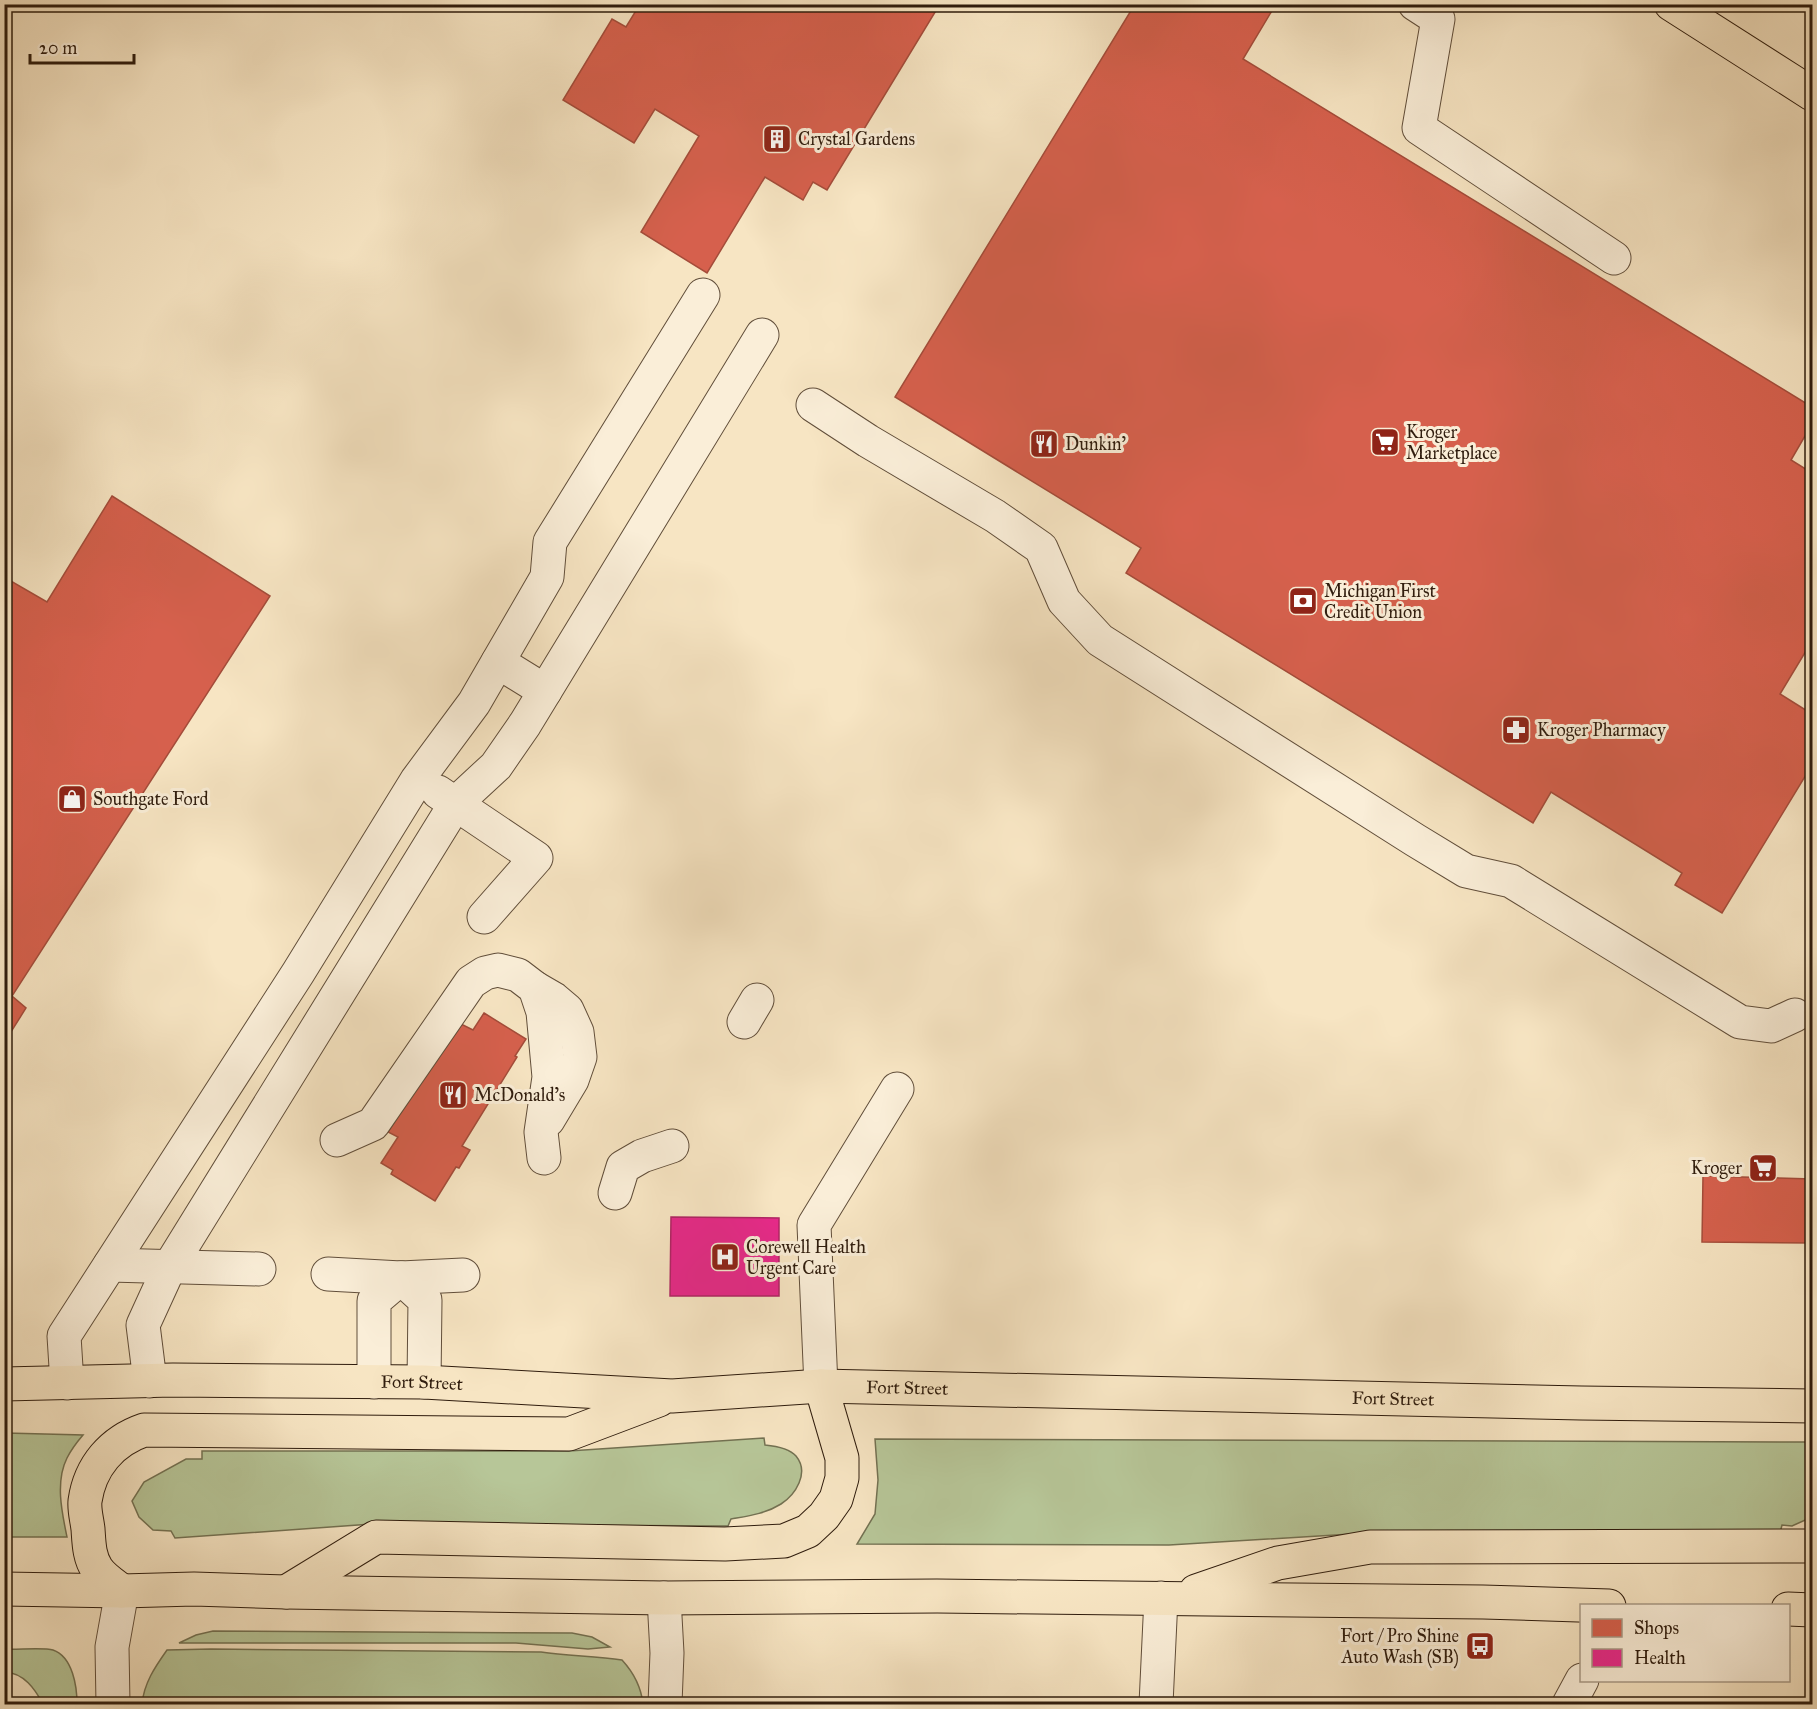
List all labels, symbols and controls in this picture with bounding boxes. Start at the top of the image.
scale bar [30,27,134,65]
text: 20 m [39,37,77,59]
building icon: Crystal Gardens [761,123,793,155]
place label: Crystal Gardens [798,128,915,150]
place label: Kroger Marketplace [1406,421,1497,464]
supermarket icon: Kroger Marketplace [1369,426,1401,458]
restaurant icon: Dunkin' [1028,428,1060,460]
place label: Dunkin' [1065,433,1126,455]
place label: Michigan First Credit Union [1324,580,1437,623]
bank icon: Michigan First Credit Union [1287,585,1319,617]
pharmacy icon: Kroger Pharmacy [1500,714,1532,746]
place label: Kroger Pharmacy [1537,719,1666,742]
shop icon: Southgate Ford [56,783,88,815]
place label: Southgate Ford [93,788,208,811]
restaurant icon: McDonald's [437,1079,469,1111]
place label: McDonald's [474,1084,565,1106]
supermarket icon: Kroger [1747,1152,1779,1184]
place label: Kroger [1691,1157,1742,1180]
place label: Corewell Health Urgent Care [746,1236,866,1280]
hospital icon: Corewell Health Urgent Care [709,1241,741,1273]
street label: Fort Street [381,1371,464,1395]
street label: Fort Street [866,1376,949,1400]
street label: Fort Street [1352,1387,1435,1411]
legend [1580,1604,1790,1682]
text: Shops [1634,1617,1679,1639]
place label: Fort / Pro Shine Auto Wash (SB) [1340,1625,1459,1669]
bus stop icon: Fort / Pro Shine Auto Wash (SB) [1464,1630,1496,1662]
text: Health [1634,1647,1686,1669]

